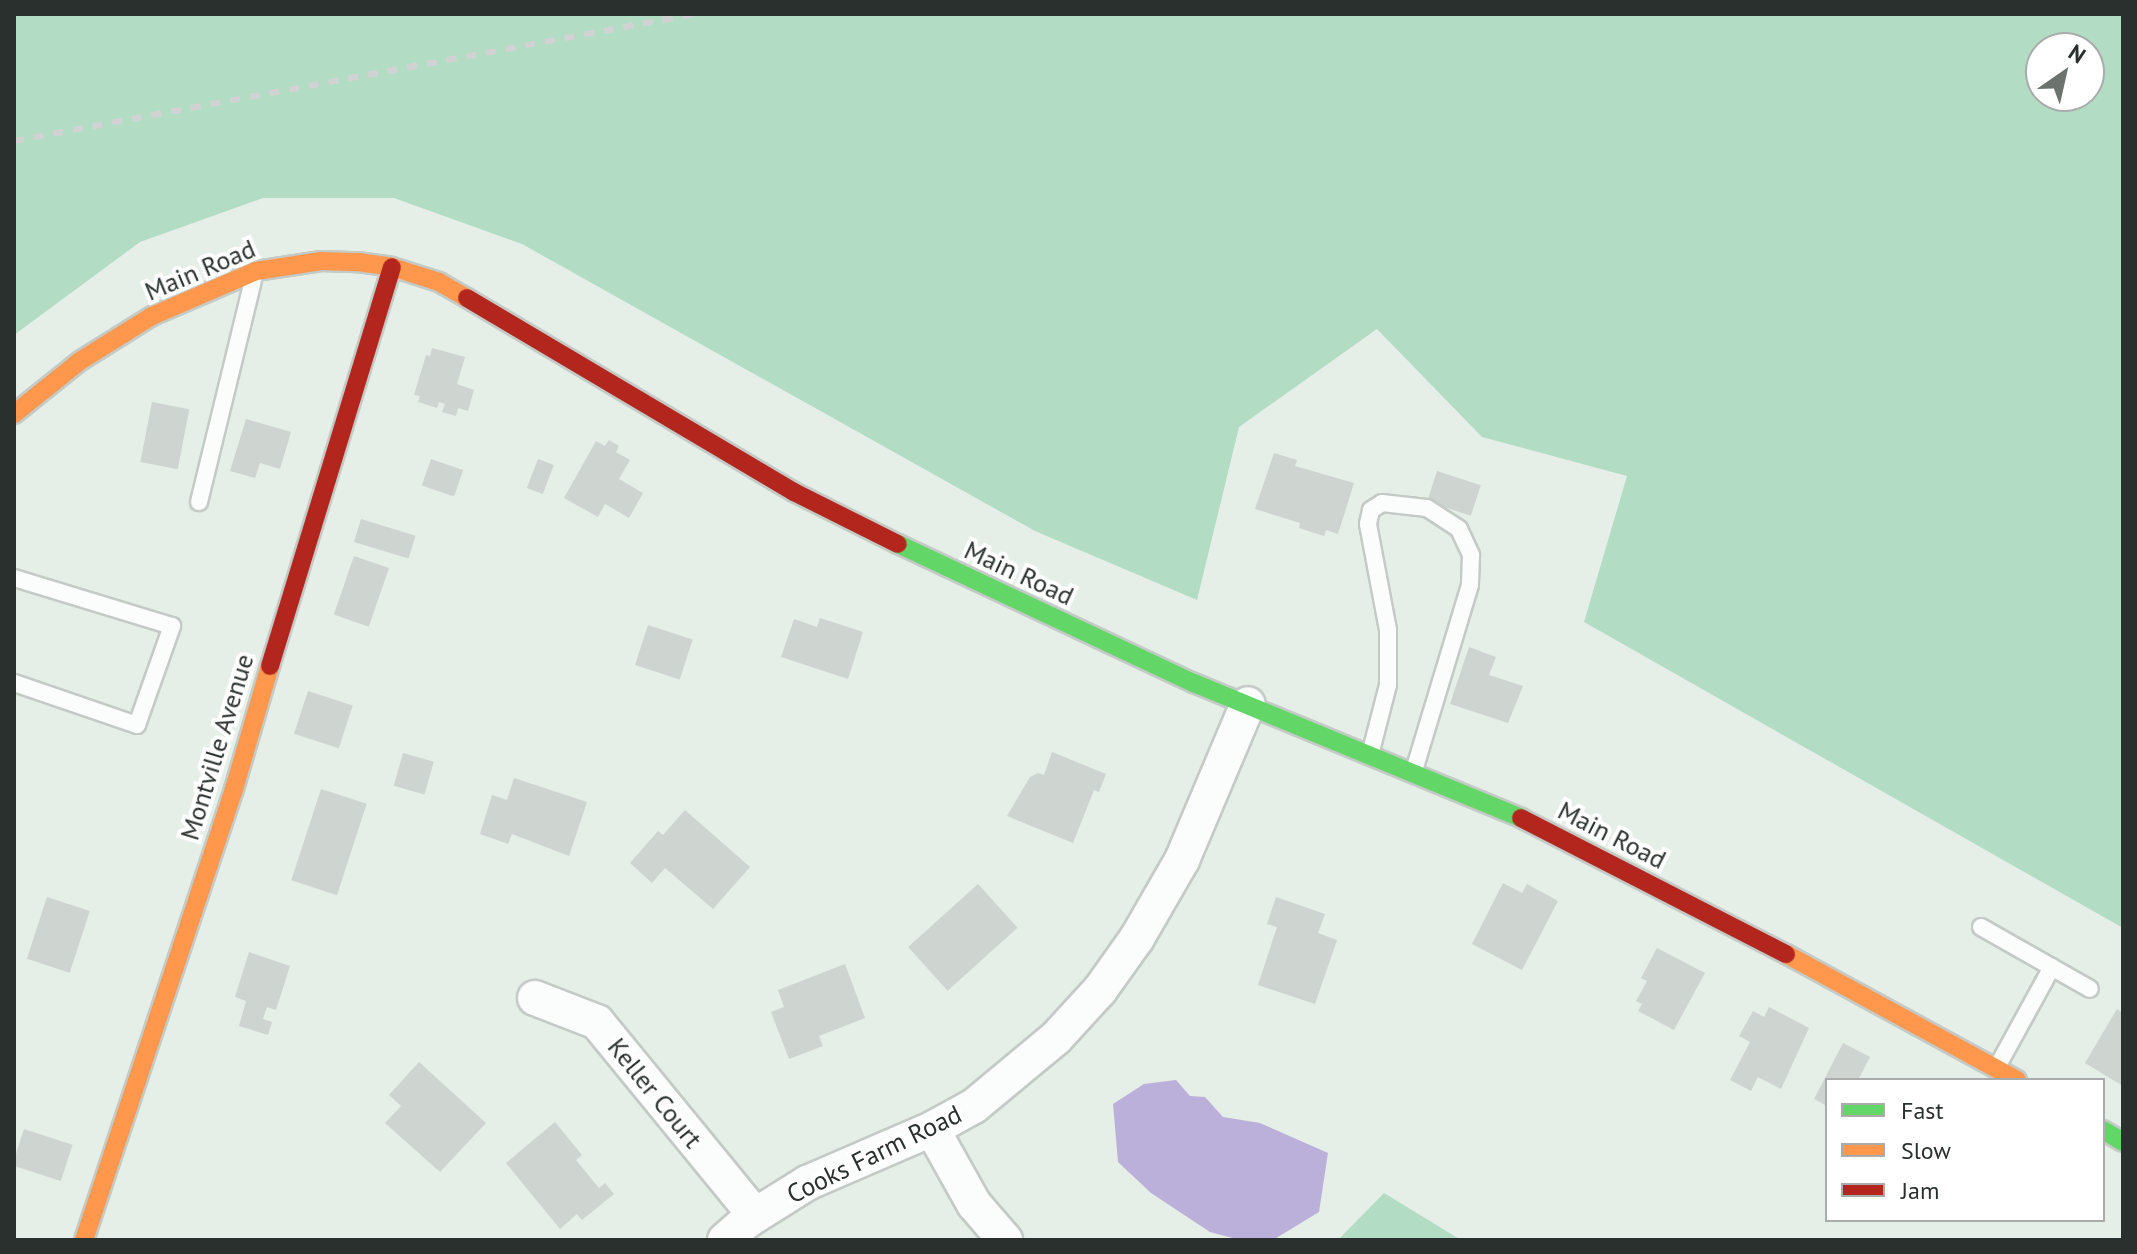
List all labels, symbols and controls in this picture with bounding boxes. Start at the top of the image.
north arrow [2025,32,2105,112]
text: N [2063,38,2091,69]
street label: Main Road [140,233,260,307]
street label: Main Road [960,534,1078,612]
street label: Montville Avenue [174,650,260,844]
street label: Main Road [1553,795,1671,875]
street label: Keller Court [601,1032,709,1154]
legend [1825,1078,2105,1222]
text: Fast [1901,1095,1944,1126]
street label: Cooks Farm Road [782,1098,966,1210]
text: Slow [1901,1135,1951,1166]
text: Jam [1901,1175,1939,1206]

